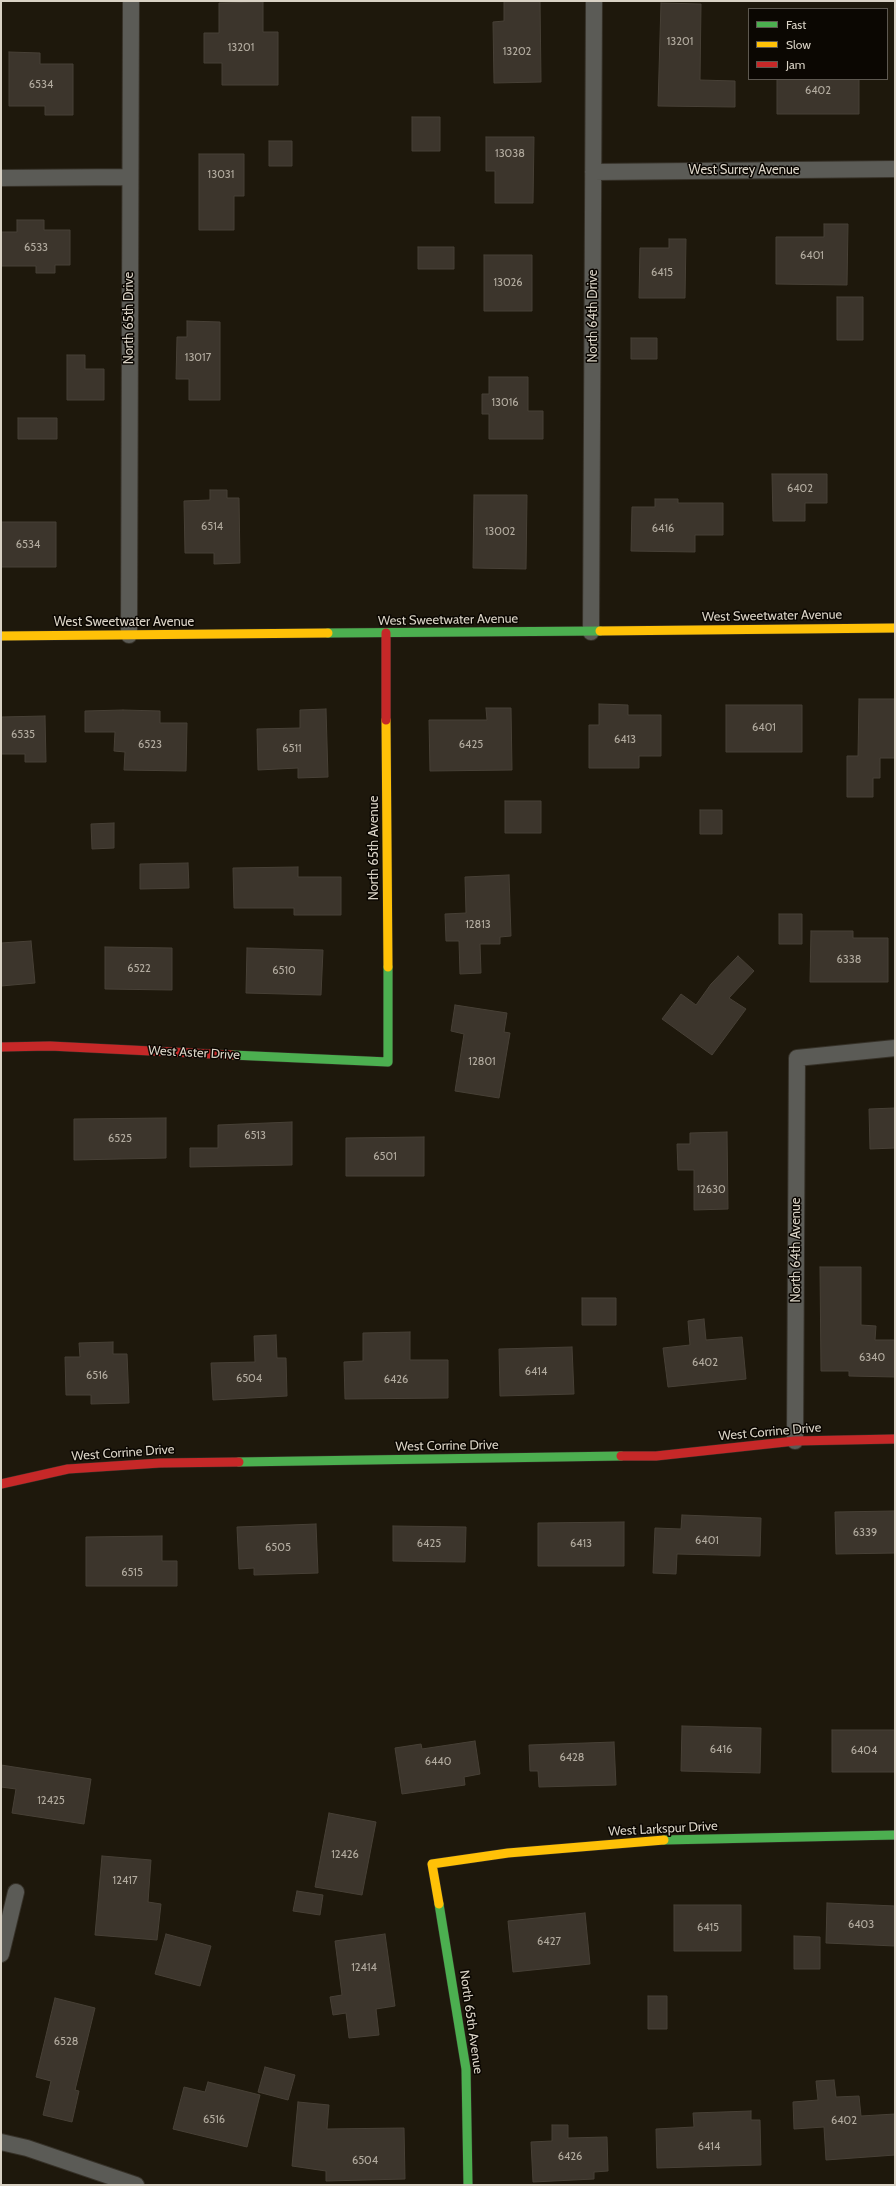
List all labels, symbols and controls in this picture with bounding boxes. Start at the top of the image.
legend [748,8,888,80]
text: Fast [786,17,806,32]
house number: 13201 [667,35,693,49]
text: Slow [786,37,811,52]
house number: 13201 [228,41,254,55]
house number: 13202 [503,45,531,59]
text: Jam [786,57,805,72]
house number: 6534 [29,78,53,92]
house number: 6402 [805,84,831,98]
house number: 13038 [495,147,525,161]
street label: West Surrey Avenue [689,162,799,178]
house number: 13031 [208,168,234,182]
house number: 6533 [24,241,48,255]
house number: 6401 [800,249,824,263]
house number: 6415 [651,266,673,280]
street label: North 64th Drive [585,270,601,362]
street label: North 65th Drive [121,272,137,364]
house number: 13026 [493,276,523,290]
house number: 13017 [185,351,211,365]
house number: 13016 [491,396,519,410]
house number: 6402 [787,482,813,496]
house number: 6514 [201,520,223,534]
house number: 6416 [652,522,674,536]
house number: 13002 [485,525,515,539]
house number: 6534 [16,538,40,552]
street label: West Sweetwater Avenue [702,607,842,625]
street label: West Sweetwater Avenue [378,611,518,629]
street label: West Sweetwater Avenue [54,614,194,630]
house number: 6401 [752,721,776,735]
house number: 6535 [11,728,35,742]
house number: 6413 [614,733,636,747]
house number: 6523 [138,738,162,752]
house number: 6425 [459,738,483,752]
house number: 6511 [282,742,302,756]
street label: North 65th Avenue [366,796,382,900]
house number: 12813 [465,918,491,932]
house number: 6338 [837,953,861,967]
house number: 6522 [127,962,151,976]
house number: 6510 [272,964,296,978]
street label: West Aster Drive [148,1043,240,1063]
house number: 12801 [468,1055,496,1069]
house number: 6513 [244,1129,266,1143]
house number: 6525 [108,1132,132,1146]
house number: 6501 [373,1150,397,1164]
house number: 12630 [696,1183,726,1197]
street label: North 64th Avenue [788,1197,804,1303]
house number: 6340 [859,1351,885,1365]
house number: 6402 [692,1356,718,1370]
house number: 6414 [525,1365,547,1379]
house number: 6516 [86,1369,108,1383]
house number: 6504 [236,1372,262,1386]
house number: 6426 [384,1373,408,1387]
street label: West Corrine Drive [718,1420,822,1444]
street label: West Corrine Drive [395,1437,499,1455]
street label: West Corrine Drive [71,1442,175,1464]
house number: 6339 [853,1526,877,1540]
house number: 6401 [695,1534,719,1548]
house number: 6425 [417,1537,441,1551]
house number: 6413 [570,1537,592,1551]
house number: 6505 [265,1541,291,1555]
house number: 6515 [121,1566,143,1580]
house number: 6416 [710,1743,732,1757]
house number: 6404 [851,1744,877,1758]
house number: 6428 [559,1751,585,1765]
house number: 6440 [425,1755,451,1769]
house number: 12425 [37,1794,65,1808]
street label: West Larkspur Drive [608,1818,718,1840]
house number: 12426 [331,1848,359,1862]
house number: 12417 [113,1874,137,1888]
house number: 6403 [848,1918,874,1932]
house number: 6415 [697,1921,719,1935]
house number: 6427 [537,1935,561,1949]
house number: 12414 [351,1961,377,1975]
street label: North 65th Avenue [456,1969,486,2075]
house number: 6528 [54,2035,78,2049]
house number: 6516 [203,2113,225,2127]
house number: 6402 [831,2114,857,2128]
house number: 6414 [698,2140,720,2154]
house number: 6426 [558,2150,582,2164]
house number: 6504 [352,2154,378,2168]

